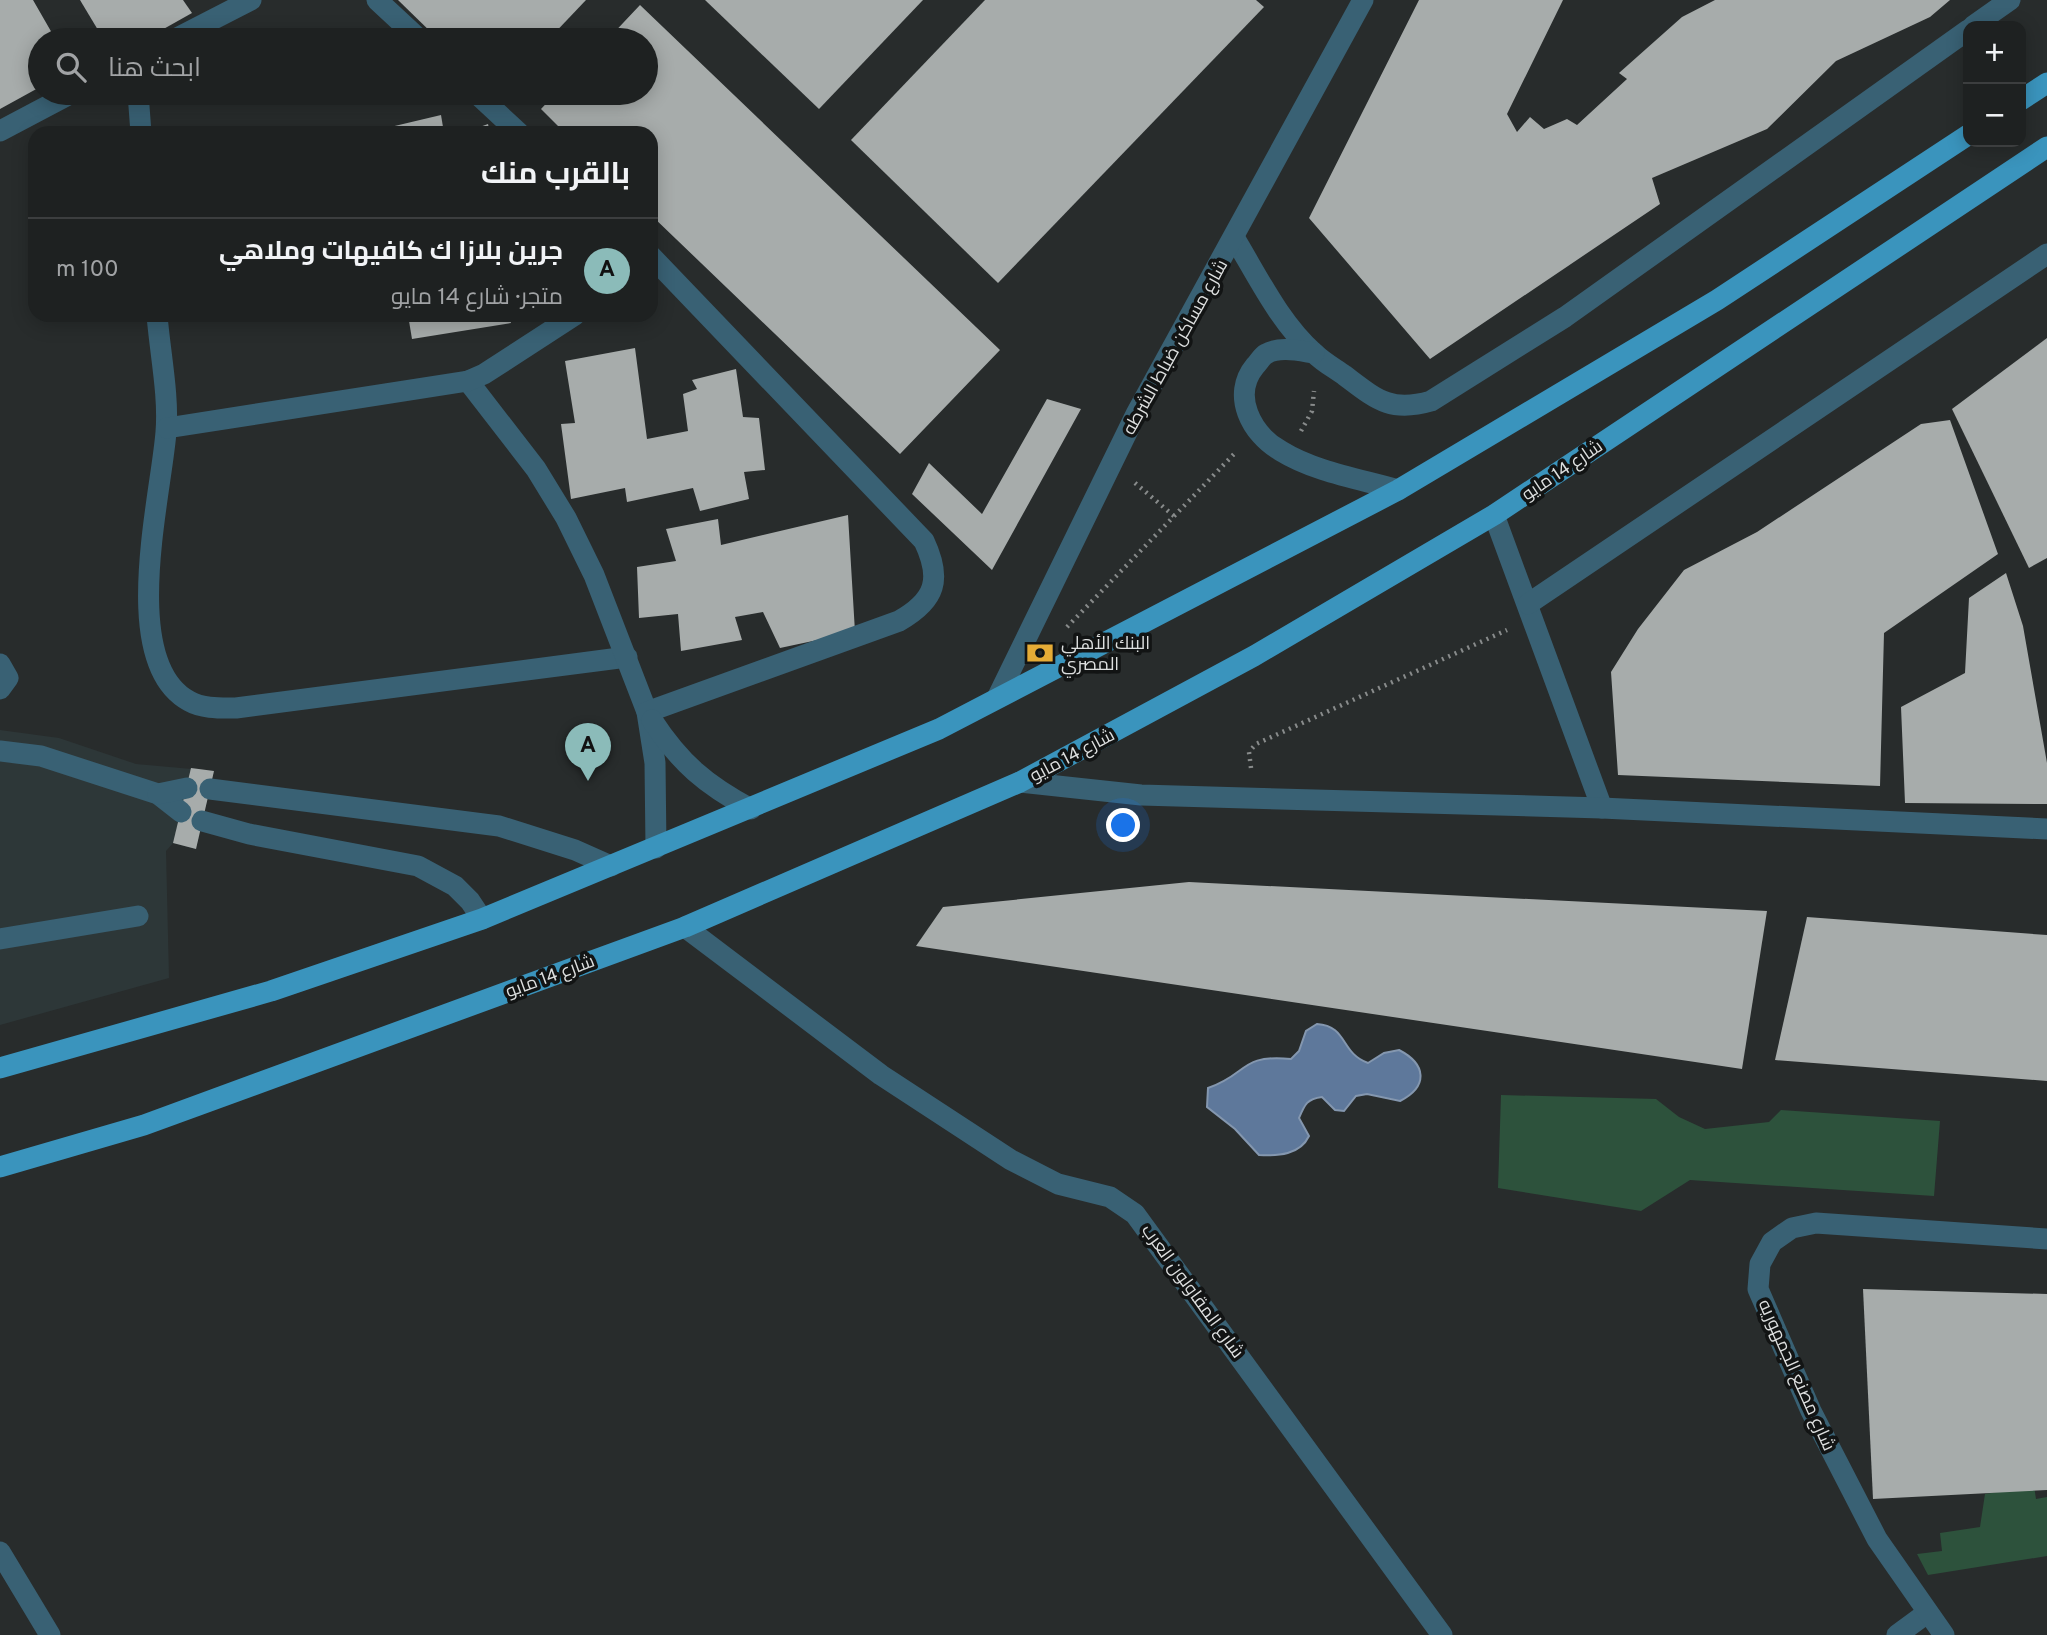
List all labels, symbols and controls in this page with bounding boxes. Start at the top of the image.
map controls [1963,21,2026,147]
button: + [1963,21,2026,84]
search box [28,28,658,105]
icon: search [52,48,90,86]
text: ابحث هنا [108,53,201,86]
button: − [1963,84,2026,147]
text: بالقرب منك [481,157,630,194]
text: جرين بلازا ك كافيهات وملاهي [219,236,563,269]
text: 100 m [56,256,119,285]
text: A [599,256,615,285]
street label: شارع مساكن ضباط الشرطه [1119,256,1234,439]
text: متجر · شارع 14 مايو [391,284,563,313]
street label: شارع 14 مايو [1518,436,1608,507]
place label: البنك الأهلي المصري [1061,633,1150,678]
bank icon: البنك الأهلي المصري [1025,638,1055,668]
pin: A [565,723,611,781]
street label: شارع 14 مايو [1026,724,1119,788]
your location [1106,808,1140,842]
street label: شارع 14 مايو [503,951,598,1004]
street label: شارع المقاولون العرب [1135,1220,1248,1363]
street label: شارع مصنع الجمهوريه [1752,1296,1839,1455]

